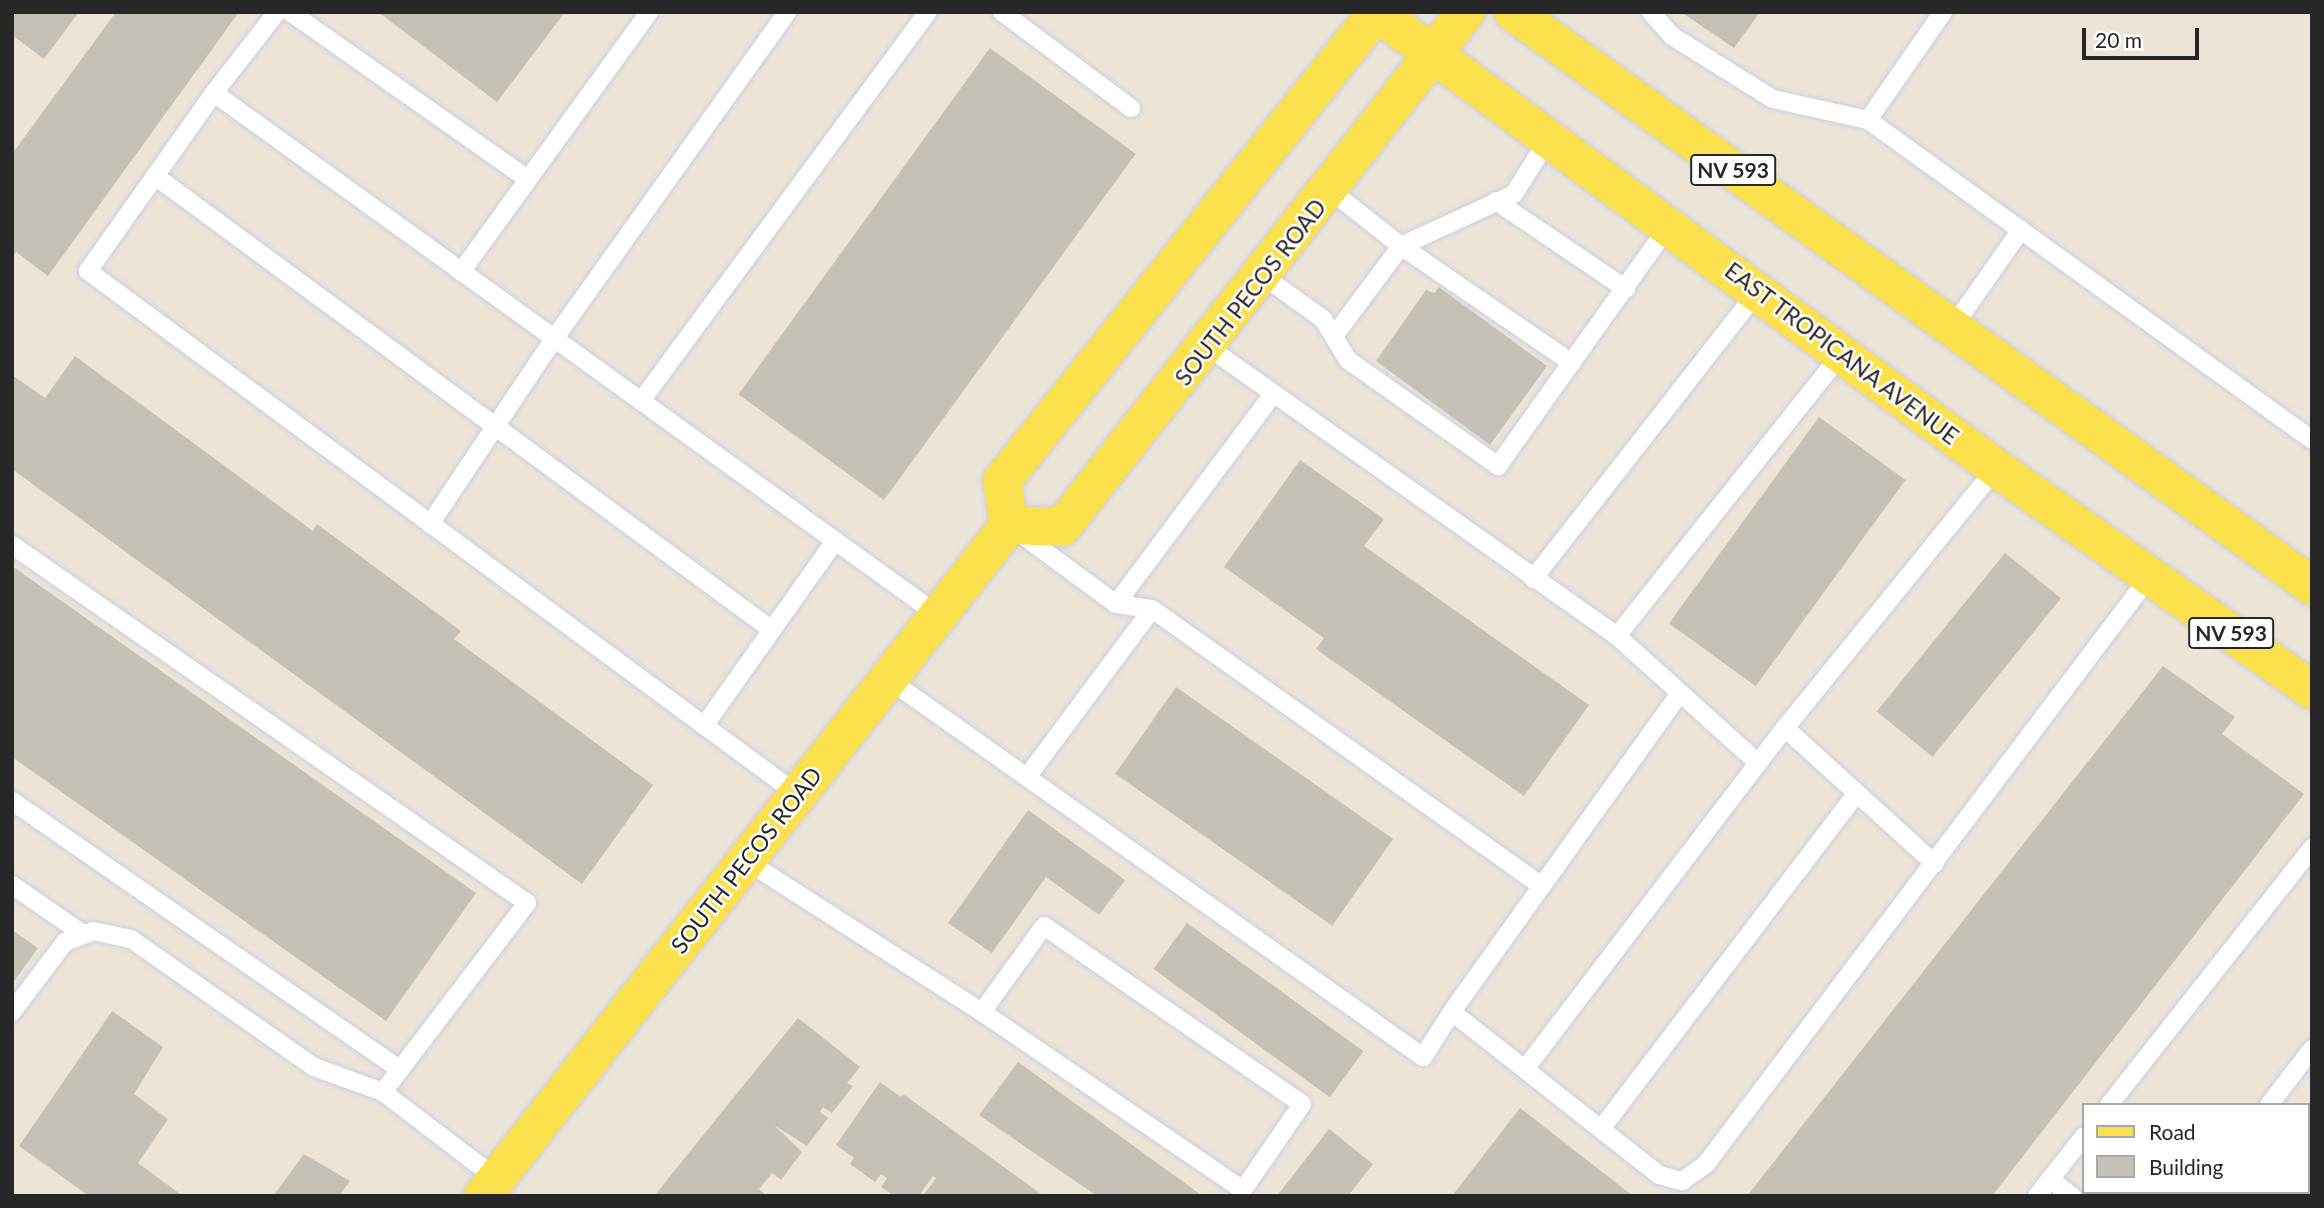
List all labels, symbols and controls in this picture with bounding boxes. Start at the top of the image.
scale bar [2086,14,2203,58]
text: 20 m [2095,27,2142,52]
road number: NV 593 [1689,152,1777,188]
street label: SOUTH PECOS ROAD [1169,193,1331,391]
street label: EAST TROPICANA AVENUE [1719,255,1965,451]
road number: NV 593 [2187,616,2275,650]
street label: SOUTH PECOS ROAD [665,761,827,959]
legend [2082,1103,2310,1194]
text: Road [2149,1119,2196,1144]
text: Building [2149,1154,2224,1179]

